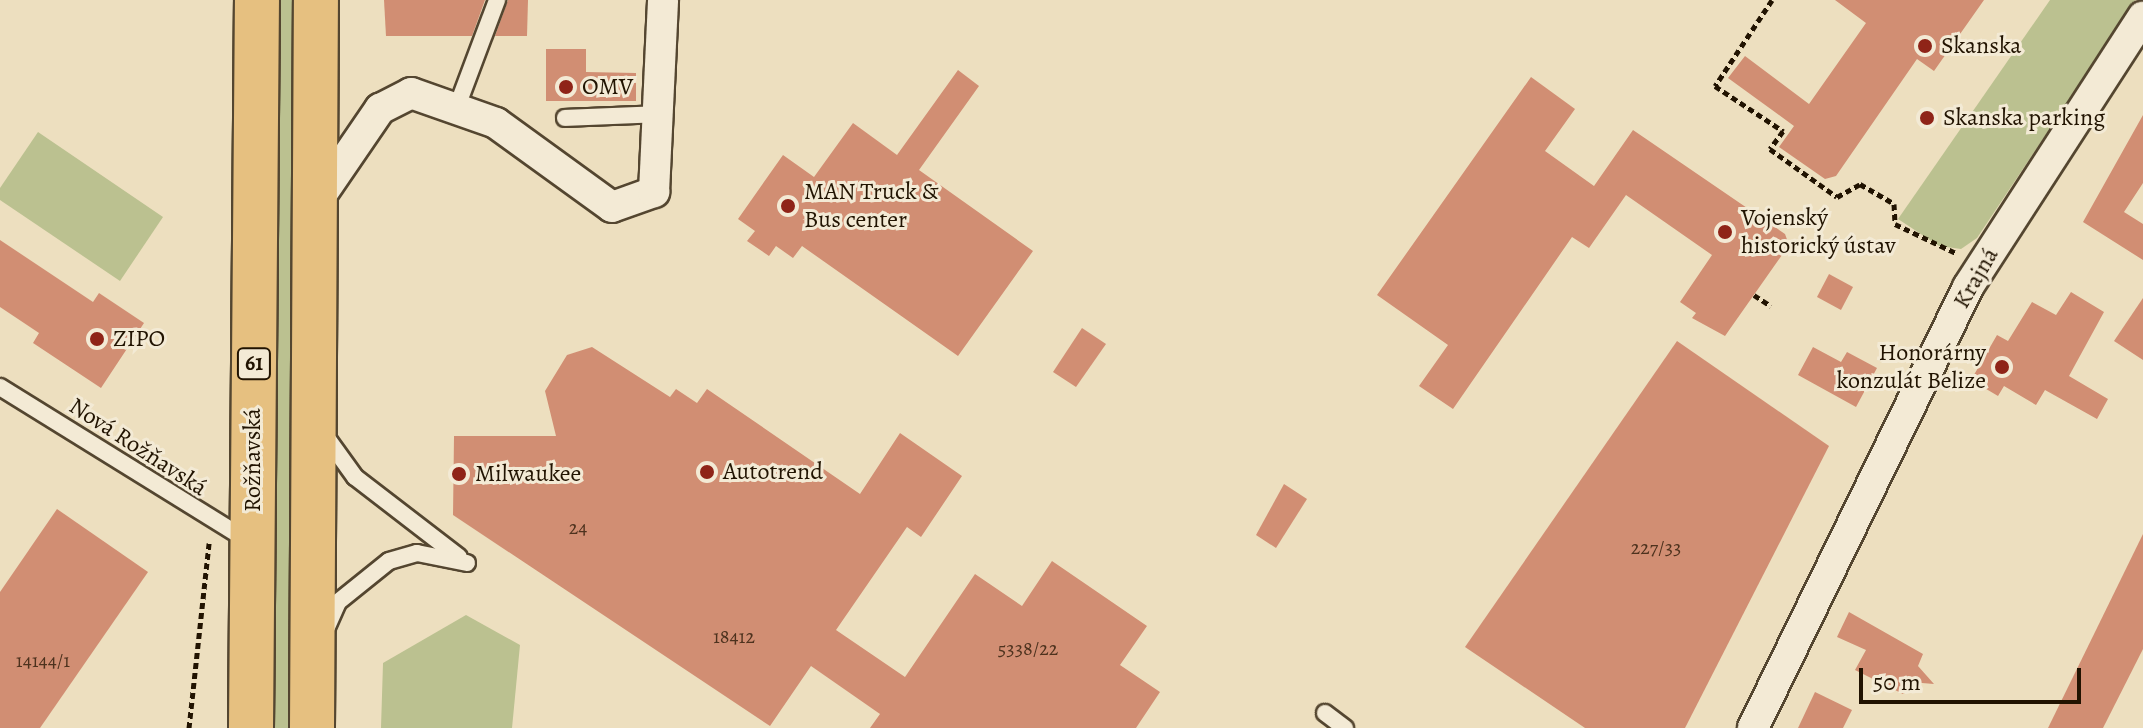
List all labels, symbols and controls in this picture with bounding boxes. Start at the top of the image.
place label: Skanska [1941,32,2022,60]
marker: Skanska [1916,37,1934,55]
place label: OMV [582,73,633,101]
marker: OMV [557,78,575,96]
place label: Skanska parking [1943,104,2105,132]
marker: Skanska parking [1918,109,1936,127]
place label: MAN Truck & Bus center [804,178,939,234]
marker: MAN Truck & Bus center [779,197,797,215]
place label: Vojenský historický ústav [1741,204,1896,260]
marker: Vojenský historický ústav [1716,223,1734,241]
street label: Krajná [1947,242,2005,314]
place label: ZIPO [113,325,165,353]
marker: ZIPO [88,330,106,348]
place label: Honorárny konzulát Belize [1836,339,1986,395]
road number: 61 [236,346,272,382]
marker: Honorárny konzulát Belize [1993,358,2011,376]
street label: Nová Rožňavská [64,392,212,502]
street label: Rožňavská [239,408,267,512]
place label: Autotrend [723,458,823,486]
place label: Milwaukee [475,460,581,488]
marker: Autotrend [698,463,716,481]
marker: Milwaukee [450,465,468,483]
house number: 24 [569,515,587,539]
house number: 227/33 [1631,535,1681,559]
house number: 18412 [713,624,755,648]
house number: 5338/22 [998,636,1058,660]
house number: 14144/1 [16,648,70,672]
scale bar [1863,652,2085,702]
text: 50 m [1873,666,1921,698]

